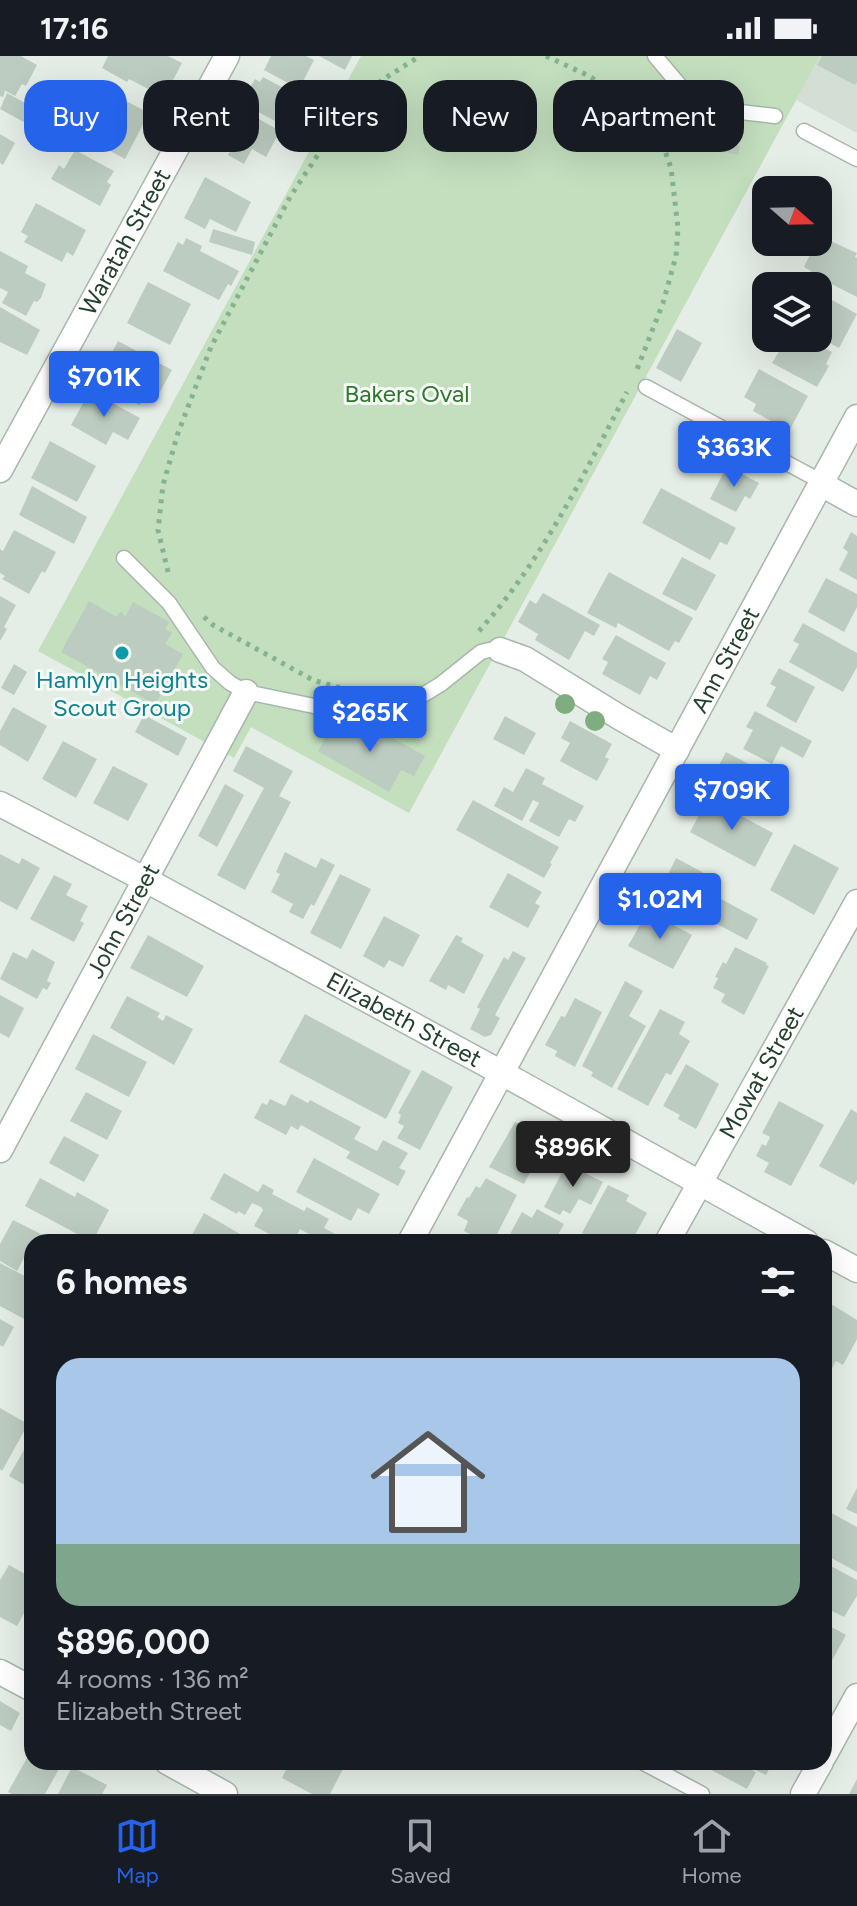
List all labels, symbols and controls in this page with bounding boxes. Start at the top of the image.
text: 17:16 [40,10,108,47]
chip: Buy [24,80,127,152]
chip: Rent [143,80,259,152]
chip: Filters [275,80,407,152]
chip: New [423,80,537,152]
chip: Apartment [553,80,744,152]
street label: Waratah Street [73,164,176,320]
north arrow [752,176,832,256]
map controls [752,176,832,352]
button: layers [752,272,832,352]
pin: $701K [48,351,160,419]
text: $701K [67,361,141,393]
park label: Bakers Oval [345,379,469,408]
pin: $363K [678,421,790,489]
text: $363K [696,431,772,463]
street label: Ann Street [684,602,765,718]
marker: Hamlyn Heights Scout Group [113,644,131,662]
place label: Hamlyn Heights Scout Group [36,665,208,722]
pin: $265K [314,686,426,754]
text: $265K [332,696,408,728]
pin: $709K [676,764,788,832]
text: $709K [693,774,771,806]
street label: John Street [80,858,165,983]
pin: $1.02M [595,873,725,941]
text: $1.02M [617,883,703,915]
street label: Elizabeth Street [322,966,487,1073]
street label: Mowat Street [713,1001,810,1144]
pin: $896K [517,1121,629,1189]
text: $896K [534,1131,612,1163]
icon: filters [756,1260,800,1304]
text: 6 homes [56,1262,187,1303]
icon: home [356,1410,500,1554]
text: $896,000 [56,1622,210,1663]
text: 4 rooms · 136 m² [56,1663,249,1695]
text: Elizabeth Street [56,1695,242,1727]
tab: Map [115,1814,159,1889]
tab: Saved [390,1814,451,1889]
tab: Home [682,1814,742,1889]

